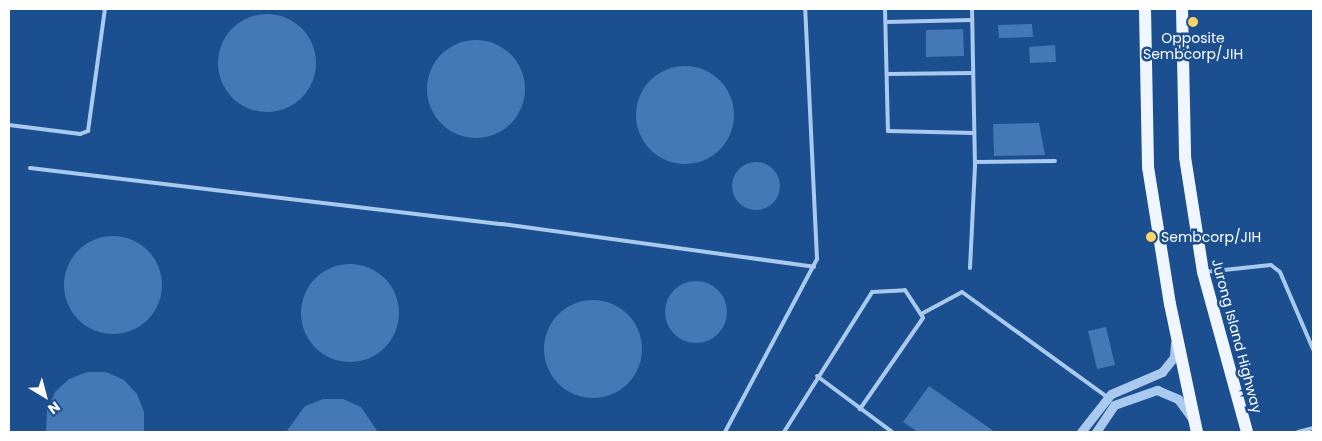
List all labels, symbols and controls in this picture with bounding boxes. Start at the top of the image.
marker: Opposite Sembcorp/JIH [1187,16,1199,28]
place label: Opposite Sembcorp/JIH [1143,30,1243,62]
place label: Sembcorp/JIH [1161,229,1261,245]
marker: Sembcorp/JIH [1145,231,1157,243]
street label: Jurong Island Highway [1208,257,1266,415]
north arrow [20,371,70,421]
text: N [44,397,64,419]

